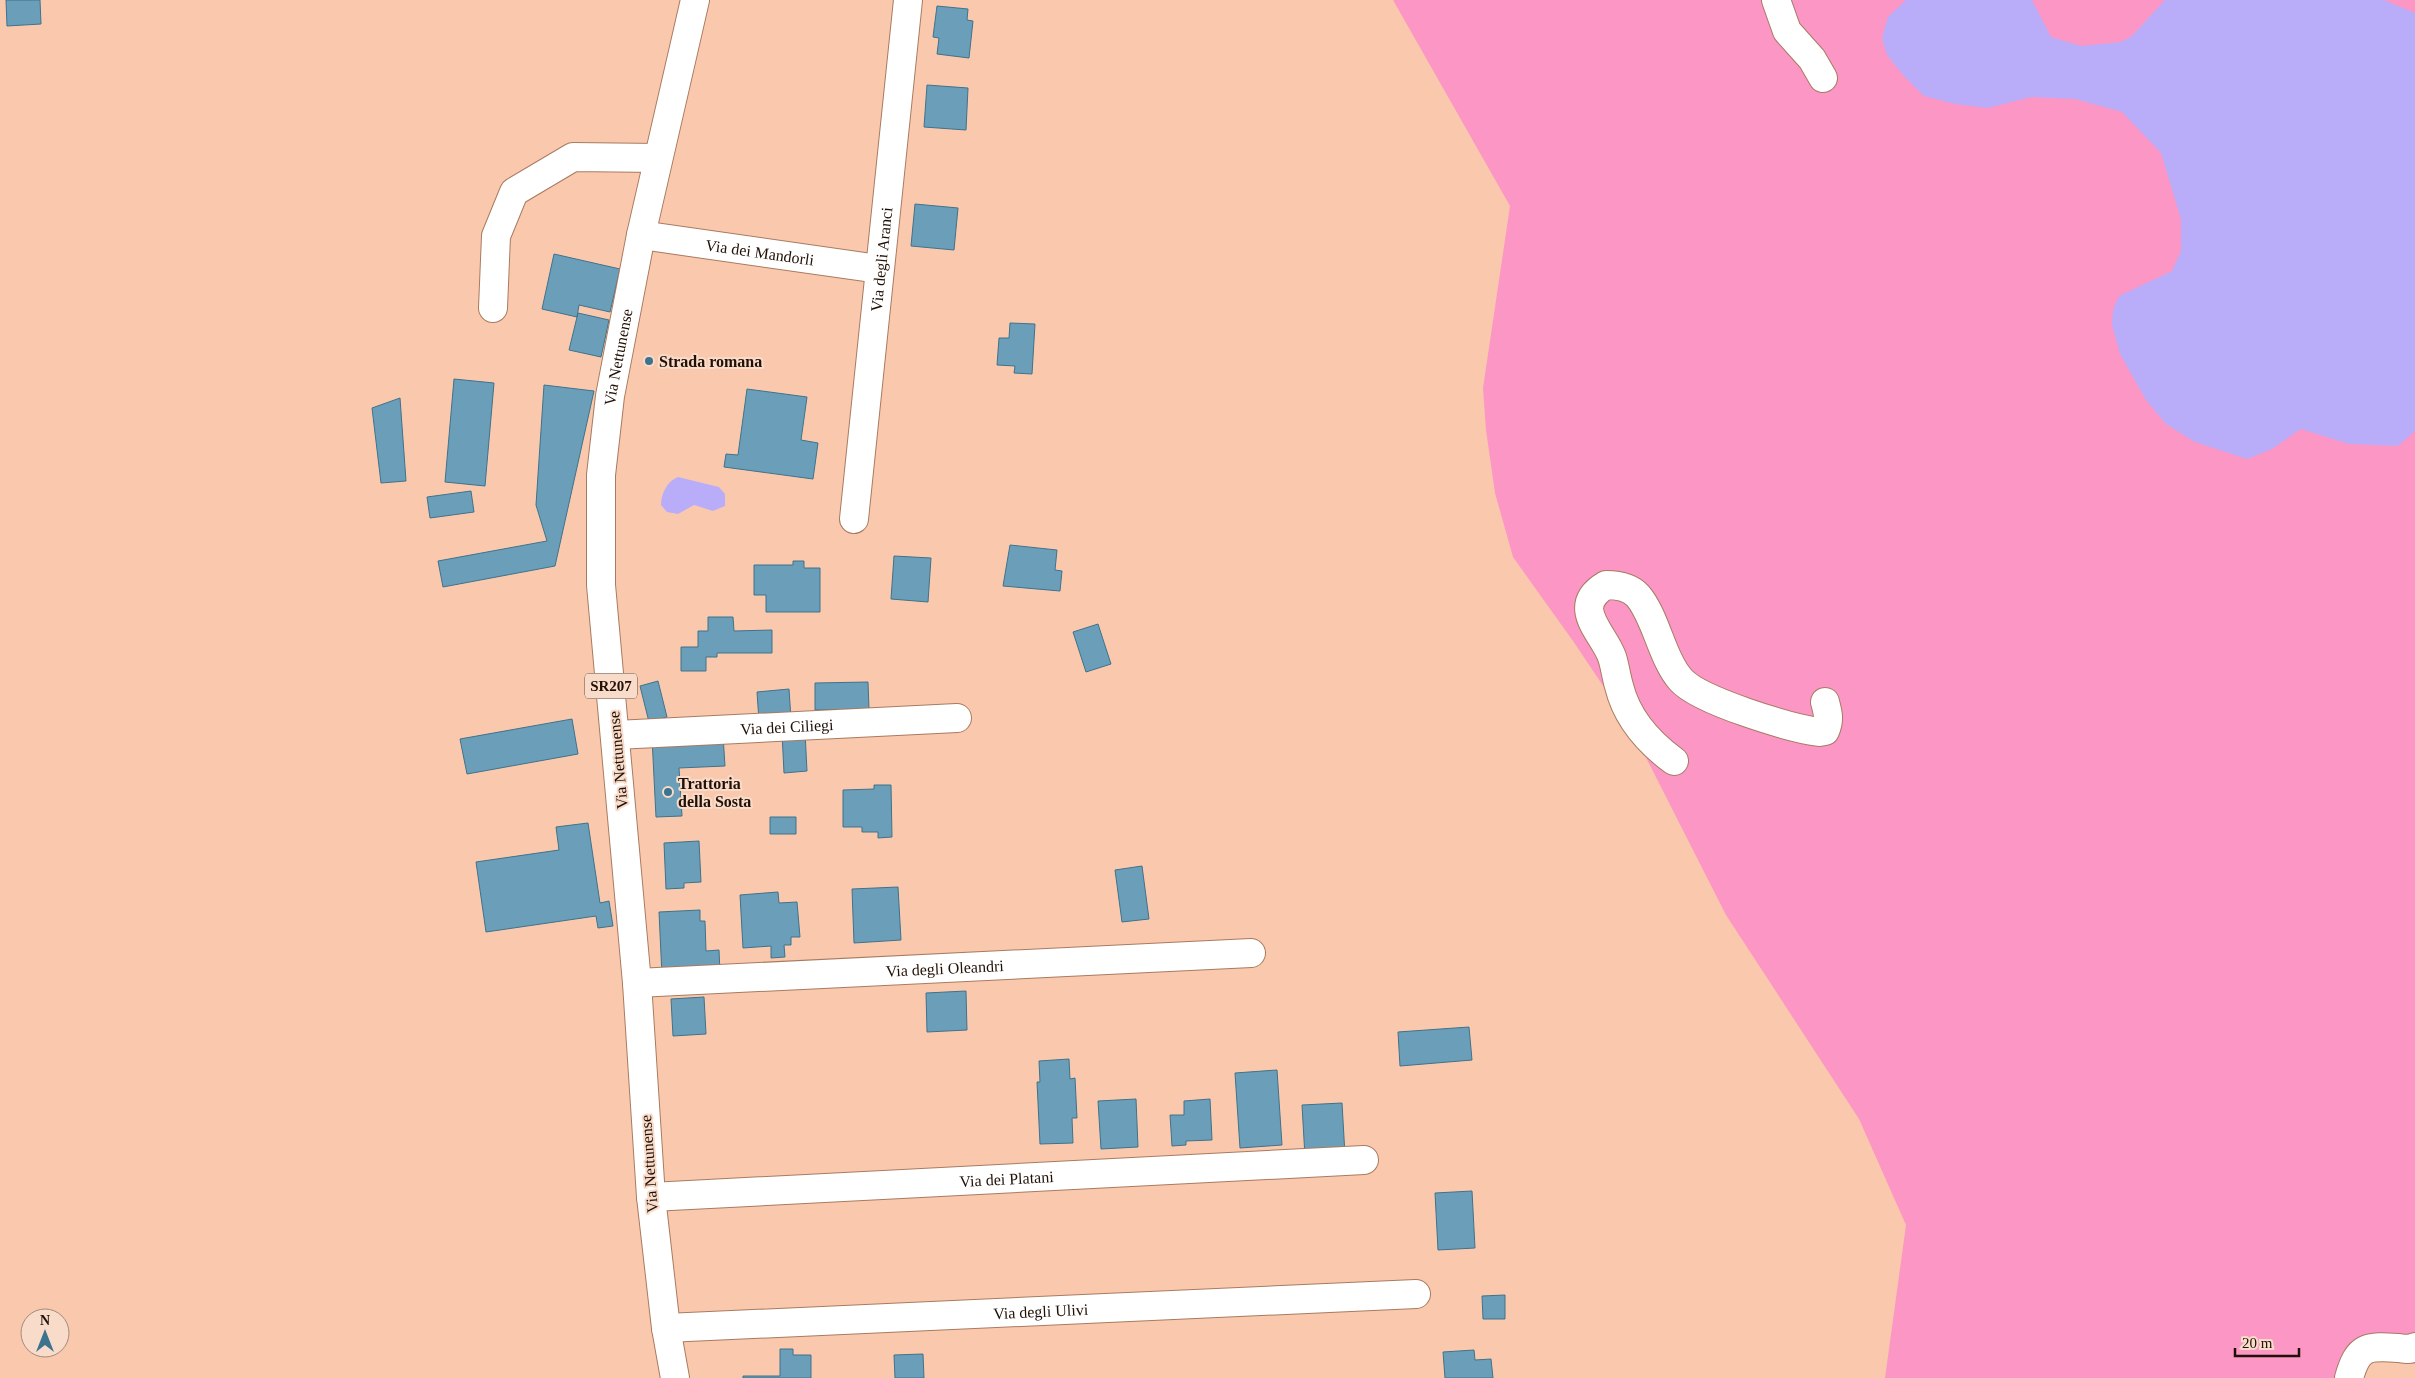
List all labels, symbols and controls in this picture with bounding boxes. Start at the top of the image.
street label: Via degli Aranci [867,206,895,312]
street label: Via dei Mandorli [704,236,816,268]
street label: Via Nettunense [600,307,635,406]
place label: Strada romana [659,353,762,370]
marker: Strada romana [643,355,655,367]
road number: SR207 [585,674,637,698]
street label: Via Nettunense [605,710,631,810]
street label: Via dei Ciliegi [740,716,834,737]
place label: Trattoria della Sosta [678,775,751,810]
marker: Trattoria della Sosta [662,786,674,798]
street label: Via degli Oleandri [885,957,1005,979]
street label: Via Nettunense [637,1114,661,1214]
street label: Via dei Platani [959,1168,1055,1189]
street label: Via degli Ulivi [993,1300,1089,1322]
north arrow [20,1308,70,1358]
text: N [40,1313,50,1328]
scale bar [2235,1326,2299,1358]
text: 20 m [2242,1335,2273,1351]

